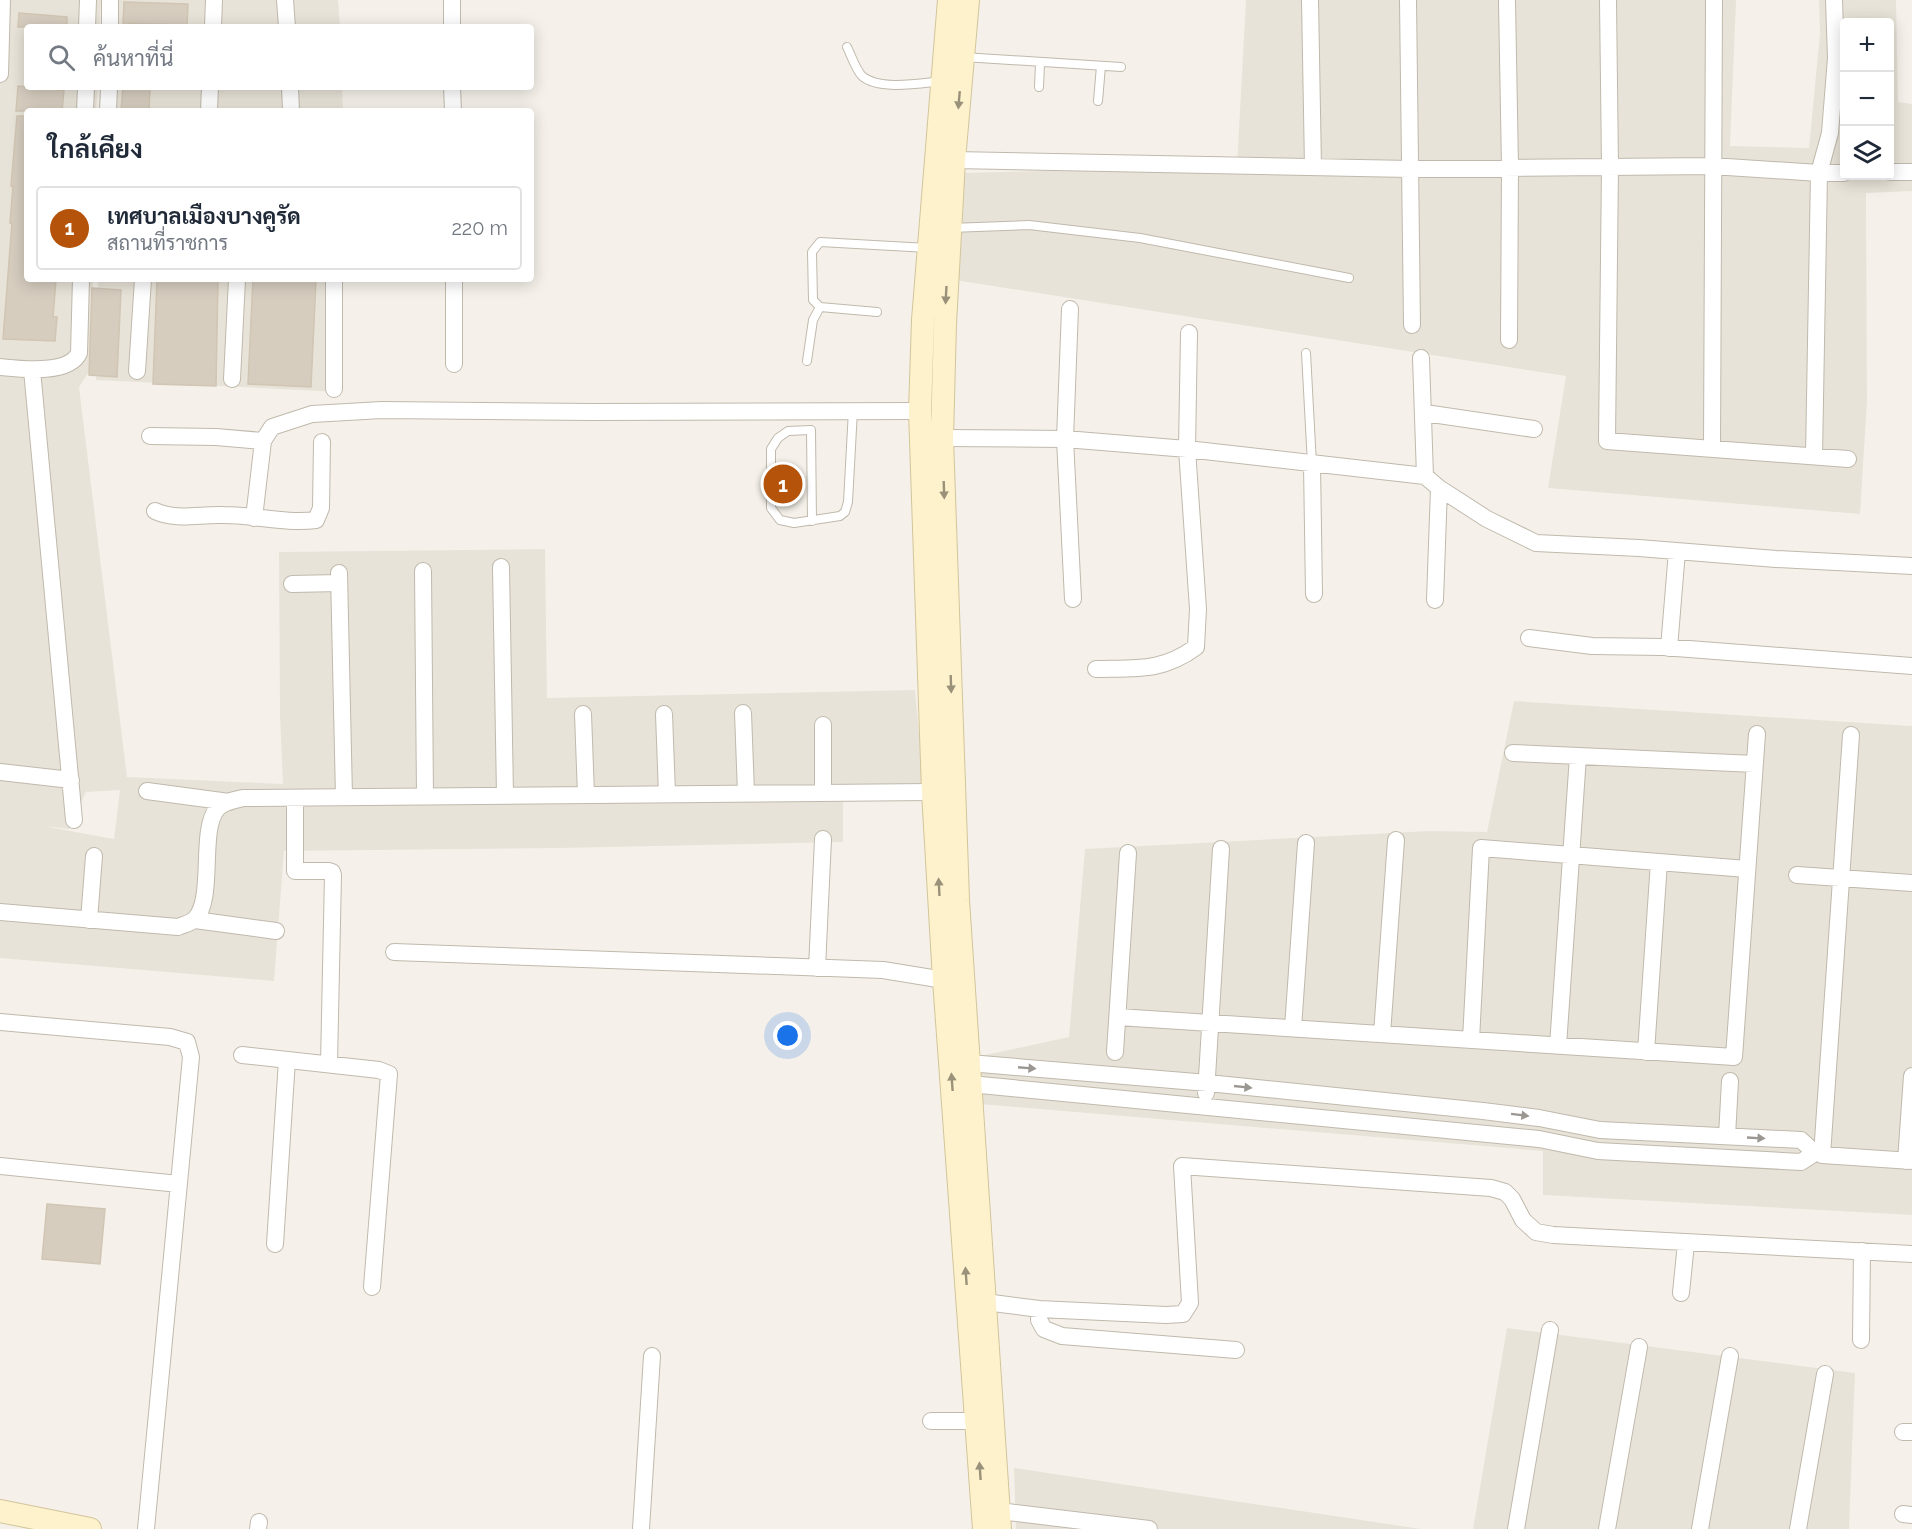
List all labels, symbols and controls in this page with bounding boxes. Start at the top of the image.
map controls [1840,18,1894,180]
button: + [1840,18,1894,72]
search box [24,24,534,90]
icon: search [45,41,78,74]
text: ค้นหาที่นี่ [93,45,173,71]
button: − [1840,72,1894,126]
one-way arrow [954,91,964,110]
button: layers [1840,126,1894,180]
text: ใกล้เคียง [48,134,143,164]
text: เทศบาลเมืองบางคูรัด [107,203,301,229]
text: 1 [65,216,74,240]
text: 220 m [451,216,508,240]
text: สถานที่ราชการ [107,231,228,255]
one-way arrow [942,285,951,304]
pin: 1 [764,462,802,506]
one-way arrow [939,480,948,499]
one-way arrow [946,675,956,694]
one-way arrow [934,878,943,897]
your location [773,1021,802,1050]
one-way arrow [1018,1063,1037,1073]
one-way arrow [947,1072,956,1091]
one-way arrow [1233,1082,1252,1092]
one-way arrow [1511,1111,1530,1120]
one-way arrow [1746,1133,1765,1143]
one-way arrow [961,1267,971,1286]
one-way arrow [976,1461,985,1480]

